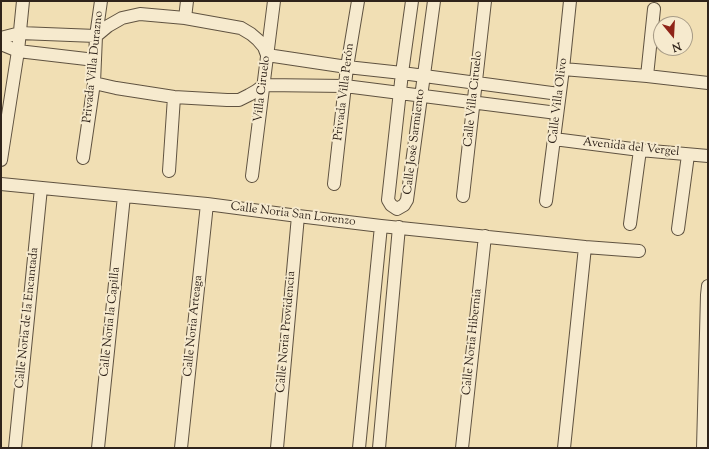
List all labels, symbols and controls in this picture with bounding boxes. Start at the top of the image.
street label: Privada Villa Durazno [81,10,107,124]
north arrow [653,16,693,56]
text: N [670,37,683,55]
street label: Privada Villa Perón [332,42,358,142]
street label: Calle Villa Ciruelo [462,50,486,148]
street label: Villa Ciruelo [252,55,274,123]
street label: Calle Villa Olivo [547,57,571,145]
street label: Calle José Sarmiento [401,88,429,196]
street label: Avenida del Vergel [582,136,680,160]
street label: Calle Noria San Lorenzo [230,200,356,230]
street label: Calle Noria de la Encantada [13,247,43,389]
street label: Calle Noria la Capilla [98,266,124,378]
street label: Calle Noria Providencia [274,270,300,394]
street label: Calle Noria Arteaga [181,274,207,378]
street label: Calle Noria Hibernia [460,288,486,396]

